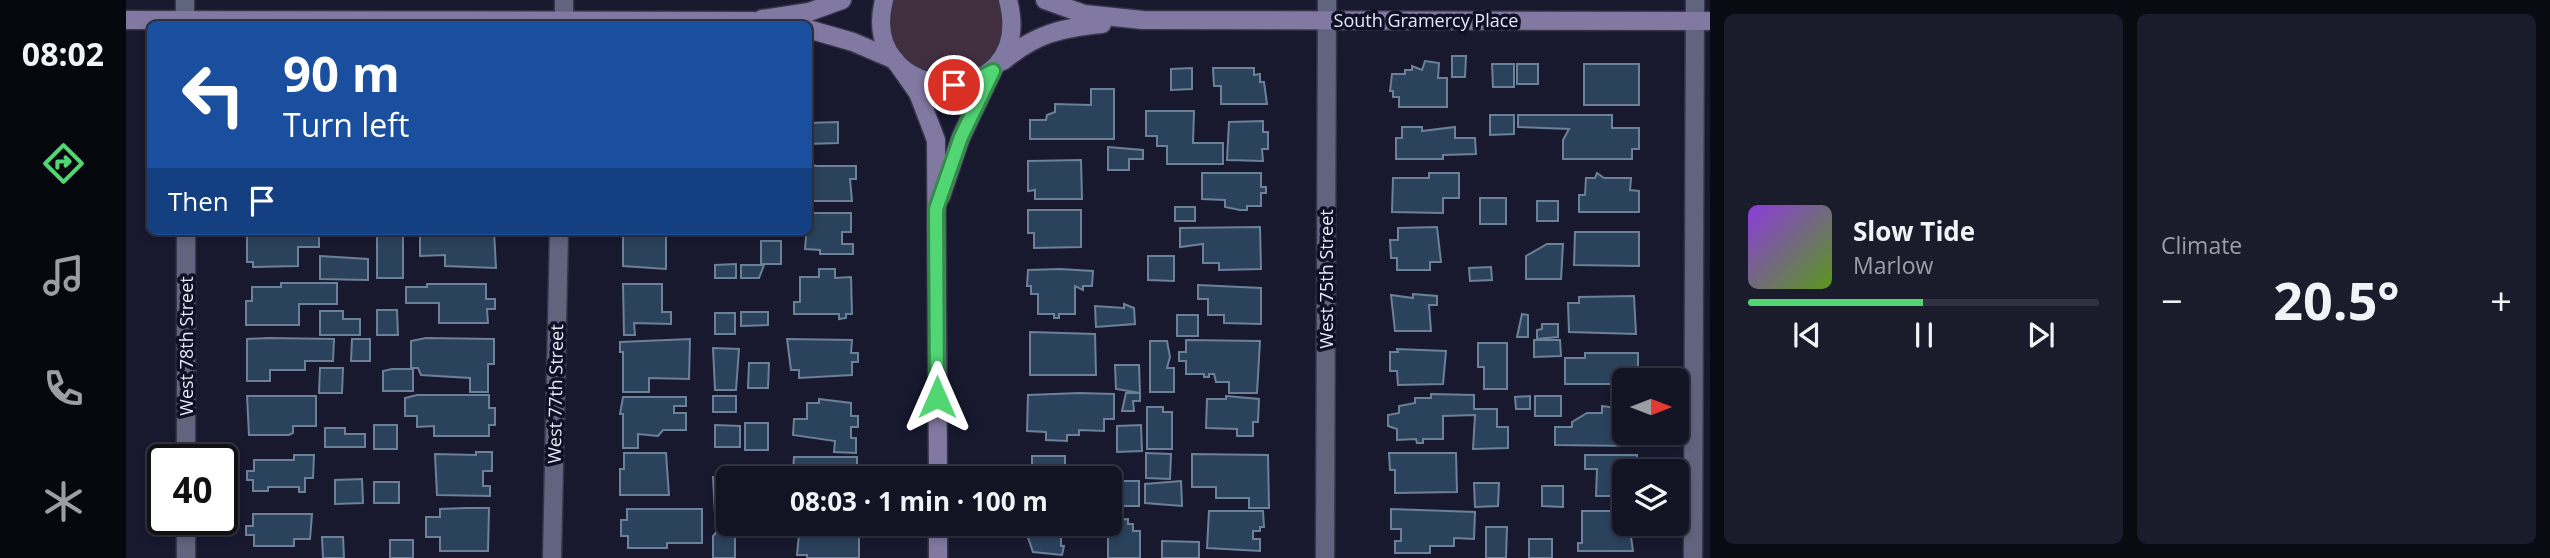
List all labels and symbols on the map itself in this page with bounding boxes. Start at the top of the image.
street label: South Gramercy Place [1334,8,1518,32]
pin [924,55,984,115]
street label: West 75th Street [1314,209,1338,349]
street label: West 78th Street [174,276,198,416]
street label: West 77th Street [542,324,568,464]
position arrow [900,360,974,434]
north arrow [1612,368,1689,444]
speed limit sign: 40 [147,444,238,535]

